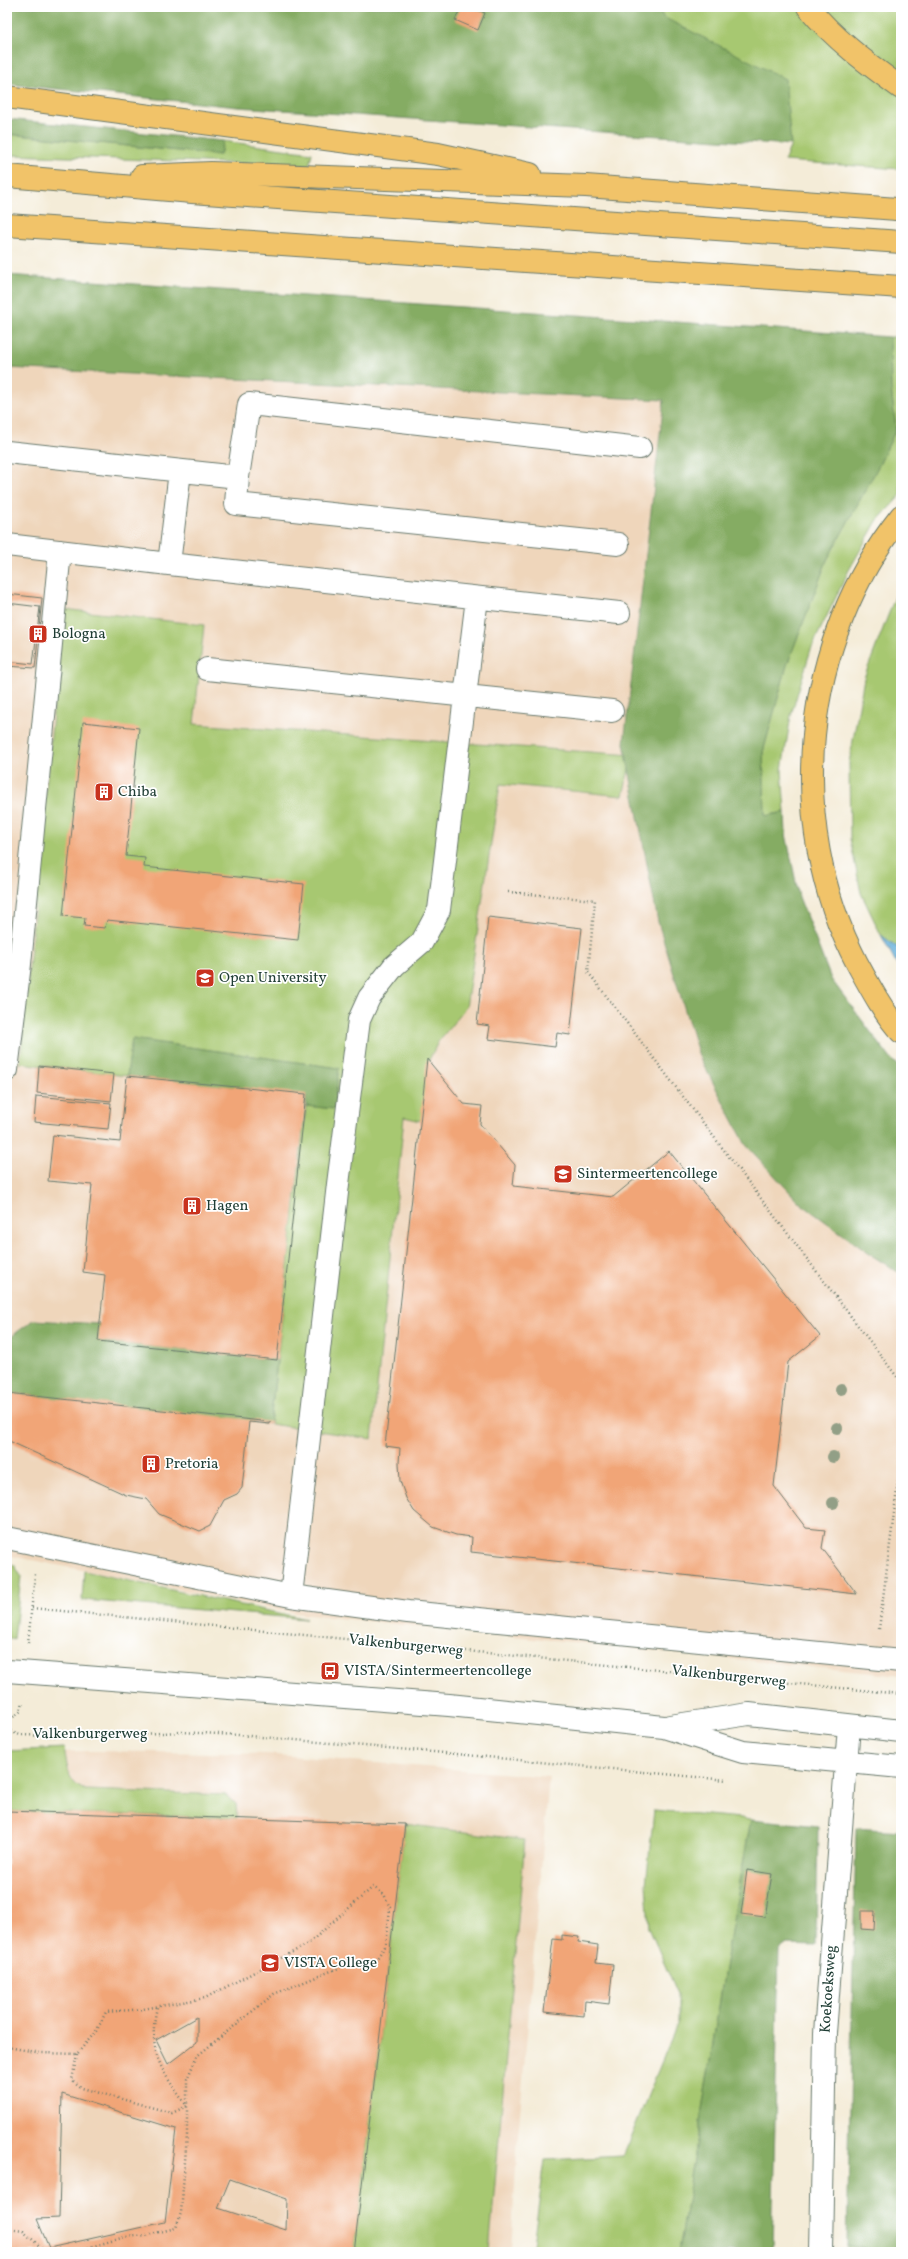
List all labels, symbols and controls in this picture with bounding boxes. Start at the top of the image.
building icon: Bologna [27,623,49,645]
place label: Bologna [52,624,106,645]
building icon: Chiba [93,781,115,803]
place label: Chiba [118,782,157,803]
school or university icon: Open University [194,967,216,989]
place label: Open University [219,968,327,989]
school or university icon: Sintermeertencollege [552,1163,574,1185]
place label: Sintermeertencollege [577,1164,718,1185]
building icon: Hagen [181,1195,203,1217]
place label: Hagen [206,1196,249,1217]
building icon: Pretoria [140,1453,162,1475]
place label: Pretoria [165,1454,218,1475]
street label: Valkenburgerweg [348,1630,465,1662]
bus stop icon: VISTA/Sintermeertencollege [319,1660,341,1682]
place label: VISTA/Sintermeertencollege [344,1661,532,1682]
street label: Valkenburgerweg [671,1661,788,1693]
street label: Valkenburgerweg [32,1724,148,1745]
street label: Koekoeksweg [815,1944,843,2034]
school or university icon: VISTA College [259,1952,281,1974]
place label: VISTA College [284,1953,377,1974]

